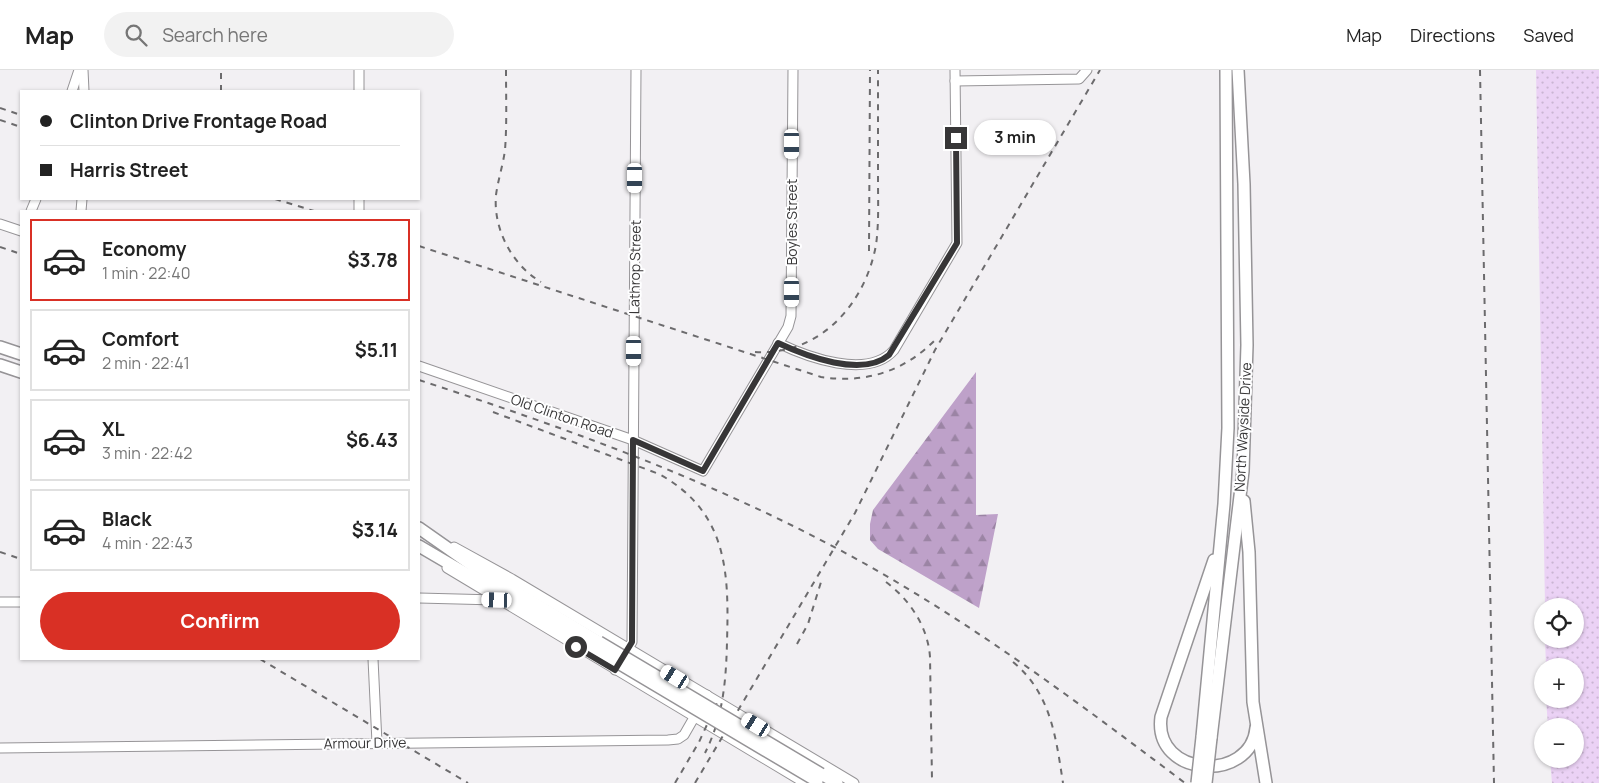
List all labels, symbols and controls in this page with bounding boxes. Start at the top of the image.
search box [104,12,454,57]
text: Map [25,18,74,51]
icon: search [122,21,150,49]
text: Search here [162,22,268,48]
text: Map [1346,23,1382,47]
text: Directions [1410,23,1495,47]
text: Saved [1523,23,1574,47]
text: Clinton Drive Frontage Road [70,108,327,134]
callout: 3 min [974,120,1056,156]
text: 3 min [994,126,1036,148]
route end [945,127,967,149]
car [784,129,799,159]
text: Harris Street [70,157,188,183]
car [627,163,642,193]
street label: Boyles Street [782,178,801,265]
street label: Lathrop Street [624,219,645,314]
text: Economy [102,236,186,262]
icon: car [42,238,87,283]
text: $3.78 [347,247,398,273]
text: 1 min · 22:40 [102,262,191,284]
car [784,277,799,307]
text: Comfort [102,326,179,352]
icon: car [42,328,87,373]
car [626,336,641,366]
text: $5.11 [355,337,398,363]
text: 2 min · 22:41 [102,352,190,374]
street label: North Wayside Drive [1230,362,1255,492]
street label: Old Clinton Road [508,389,616,442]
text: XL [102,416,125,442]
icon: car [42,418,87,463]
text: $6.43 [346,427,398,453]
text: 3 min · 22:42 [102,442,192,464]
text: Black [102,506,151,532]
icon: car [42,508,87,553]
text: $3.14 [352,517,398,543]
text: 4 min · 22:43 [102,532,193,554]
button: Confirm [40,592,400,650]
car [481,592,512,608]
map controls [1534,598,1584,768]
button: locate [1534,598,1584,648]
route start [565,636,587,658]
button: + [1534,658,1584,708]
car [658,663,691,691]
car [739,711,772,739]
button: − [1534,718,1584,768]
street label: Armour Drive [323,732,407,753]

